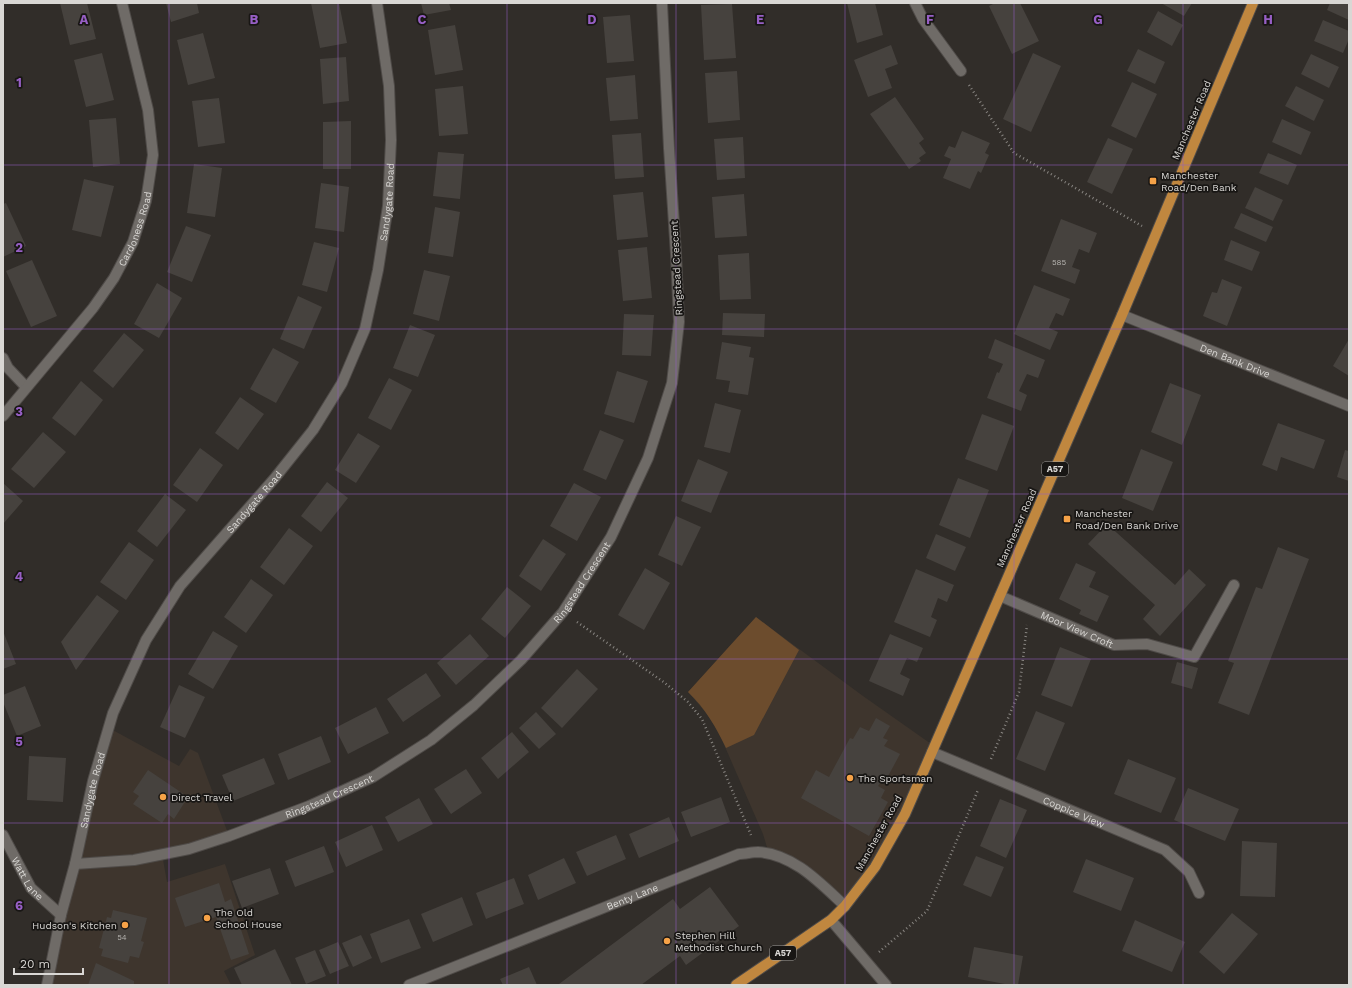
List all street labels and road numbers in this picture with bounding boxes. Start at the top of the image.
street label: Manchester Road [1170,79,1213,161]
street label: Sandygate Road [378,163,396,242]
street label: Cardoness Road [116,191,153,268]
street label: Ringstead Crescent [668,220,684,316]
street label: Den Bank Drive [1198,342,1272,380]
road number: A57 [1042,462,1068,476]
street label: Sandygate Road [224,469,284,535]
street label: Manchester Road [994,487,1039,569]
street label: Ringstead Crescent [551,539,613,625]
street label: Moor View Croft [1039,609,1116,650]
street label: Sandygate Road [78,751,107,830]
street label: Ringstead Crescent [284,772,376,820]
street label: Manchester Road [853,793,904,873]
street label: Coppice View [1041,794,1107,830]
street label: Watt Lane [9,855,46,903]
street label: Benty Lane [605,882,660,912]
road number: A57 [770,946,796,960]

